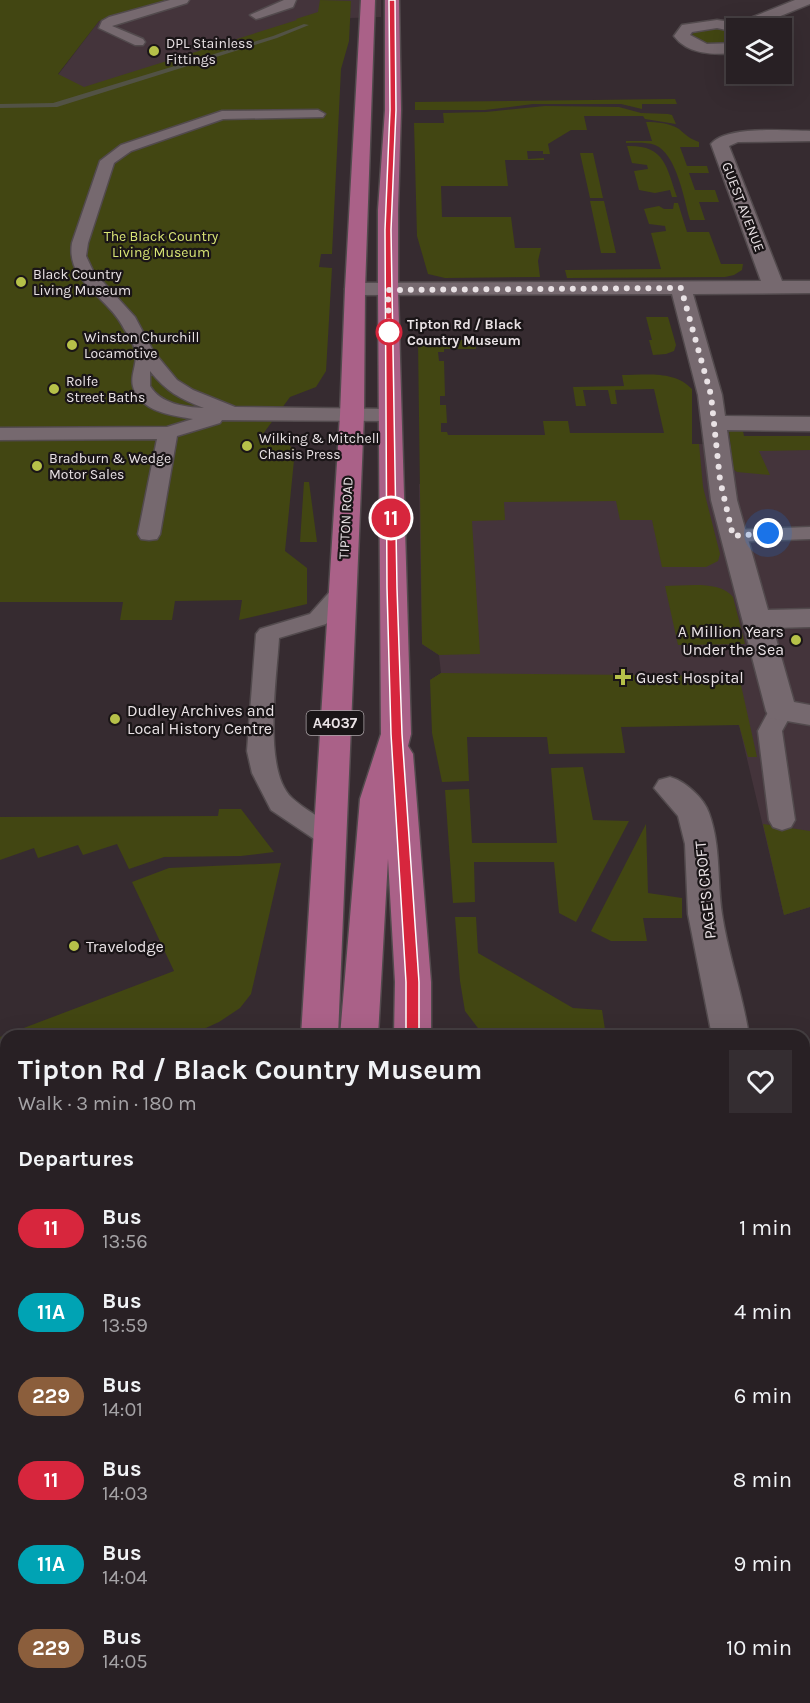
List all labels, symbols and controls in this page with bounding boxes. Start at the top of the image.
map controls [726,18,792,84]
button: layers [726,18,792,84]
place label: DPL Stainless Fittings [166,35,253,68]
marker: DPL Stainless Fittings [147,44,161,58]
street label: GUEST AVENUE [718,160,768,254]
park label: The Black Country Living Museum [104,228,219,261]
place label: Black Country Living Museum [33,266,131,299]
marker: Black Country Living Museum [14,275,28,289]
place label: Tipton Rd / Black Country Museum [407,316,523,349]
marker: Tipton Rd / Black Country Museum [376,319,402,345]
place label: Winston Churchill Locamotive [84,329,199,362]
marker: Winston Churchill Locamotive [65,338,79,352]
place label: Rolfe Street Baths [66,373,145,406]
marker: Rolfe Street Baths [47,382,61,396]
place label: Wilking & Mitchell Chasis Press [259,430,379,463]
marker: Wilking & Mitchell Chasis Press [240,439,254,453]
place label: Bradburn & Wedge Motor Sales [49,450,171,483]
marker: Bradburn & Wedge Motor Sales [30,459,44,473]
street label: TIPTON ROAD [335,476,357,560]
line badge: 11 [364,498,418,538]
text: 11 [384,506,398,530]
your location [753,518,783,548]
place label: A Million Years Under the Sea [678,622,784,659]
marker: A Million Years Under the Sea [789,633,803,647]
marker: Guest Hospital [614,668,632,686]
place label: Guest Hospital [636,668,744,687]
place label: Dudley Archives and Local History Centre [127,701,275,738]
road number: A4037 [306,711,364,735]
marker: Dudley Archives and Local History Centre [108,712,122,726]
street label: PAGE'S CROFT [690,840,720,940]
place label: Travelodge [86,937,164,956]
marker: Travelodge [67,939,81,953]
button: heart [729,1050,792,1113]
text: Tipton Rd / Black Country Museum [18,1053,482,1086]
text: Walk · 3 min · 180 m [18,1092,197,1115]
text: Departures [18,1146,134,1172]
text: Bus [102,1204,142,1230]
text: 1 min [739,1215,792,1241]
text: 11 [44,1216,58,1240]
text: 13:56 [102,1230,148,1253]
text: Bus [102,1288,142,1314]
text: 4 min [734,1299,792,1325]
text: 11A [37,1300,65,1324]
text: 13:59 [102,1314,148,1337]
text: Bus [102,1372,142,1398]
text: 6 min [734,1383,792,1409]
text: 229 [32,1384,70,1408]
text: 14:01 [102,1398,143,1421]
text: Bus [102,1456,142,1482]
text: 8 min [733,1467,792,1493]
text: 11 [44,1468,58,1492]
text: 14:03 [102,1482,148,1505]
text: Bus [102,1540,142,1566]
text: 9 min [734,1551,792,1577]
text: 11A [37,1552,65,1576]
text: 14:04 [102,1566,147,1589]
text: Bus [102,1624,142,1650]
text: 10 min [726,1635,792,1661]
text: 229 [32,1636,70,1660]
text: 14:05 [102,1650,148,1673]

